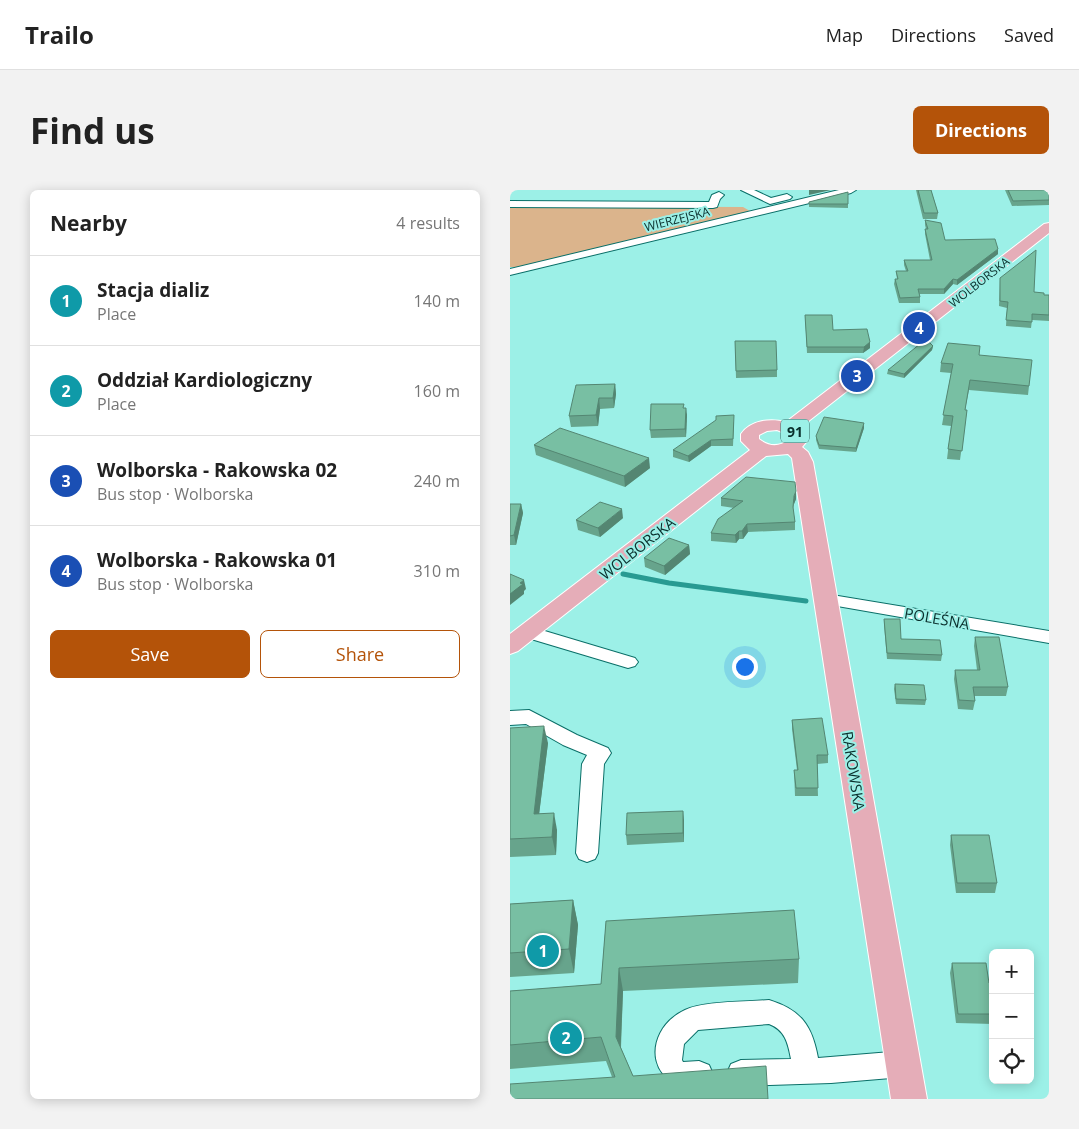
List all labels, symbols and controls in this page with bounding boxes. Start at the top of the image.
text: Trailo [25,18,94,51]
text: Map [826,23,863,47]
text: Directions [891,23,976,47]
text: Saved [1004,23,1054,47]
button: Directions [913,106,1049,154]
text: Find us [30,107,155,154]
street label: WIERZEJSKA [643,203,712,235]
text: Nearby [50,209,127,237]
text: 4 results [396,212,460,234]
street label: WOLBORSKA [945,253,1013,311]
text: Stacja dializ [97,277,209,303]
text: 1 [61,290,71,312]
text: 140 m [414,290,460,312]
text: Place [97,303,136,325]
pin: 4 [903,309,935,347]
pin: 3 [841,357,873,395]
text: Oddział Kardiologiczny [97,367,312,393]
text: 2 [61,380,71,402]
text: 160 m [414,380,460,402]
text: Place [97,393,136,415]
road number: 91 [781,420,809,442]
text: Wolborska - Rakowska 02 [97,457,337,483]
text: 3 [61,470,71,492]
text: 240 m [414,470,460,492]
text: Bus stop · Wolborska [97,483,254,505]
street label: WOLBORSKA [595,512,679,584]
text: Wolborska - Rakowska 01 [97,547,337,573]
text: 4 [61,560,71,582]
text: 310 m [414,560,460,582]
text: Bus stop · Wolborska [97,573,254,595]
street label: POLEŚNA [903,602,972,634]
button: Save [50,630,250,678]
button: Share [260,630,460,678]
your location [732,654,758,680]
street label: RAKOWSKA [838,730,870,813]
pin: 1 [527,932,559,970]
map controls [989,949,1034,1084]
button: + [989,949,1034,994]
button: − [989,994,1034,1039]
pin: 2 [550,1019,582,1057]
button: locate [989,1039,1034,1084]

